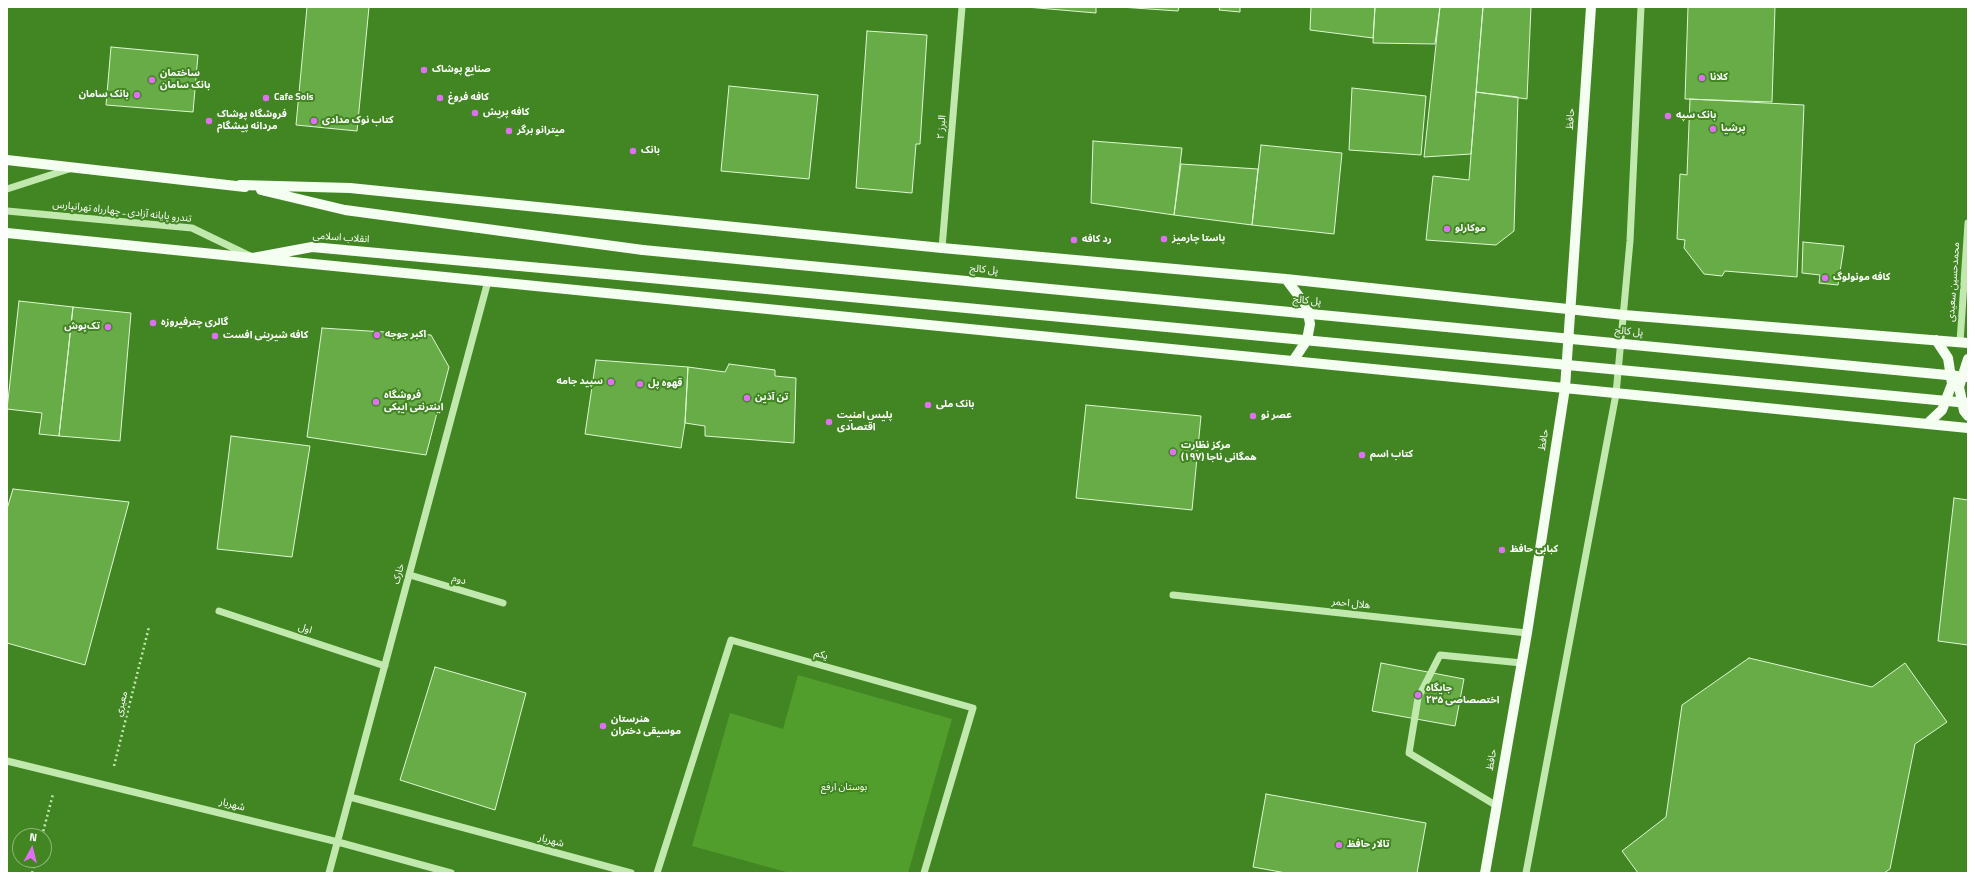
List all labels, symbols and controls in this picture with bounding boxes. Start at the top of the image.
place label: صنایع پوشاک [432,64,491,76]
marker: صنایع پوشاک [419,65,429,75]
place label: ساختمان بانک سامان [160,68,210,92]
place label: کلانا [1710,72,1728,84]
marker: کلانا [1697,73,1707,83]
marker: ساختمان بانک سامان [147,75,157,85]
place label: بانک سامان [79,89,129,101]
marker: بانک سامان [132,90,142,100]
place label: Cafe Sols [274,92,314,104]
place label: کافه فروغ [448,92,489,104]
marker: Cafe Sols [261,93,271,103]
marker: کافه فروغ [435,93,445,103]
place label: کافه پریش [483,107,529,119]
marker: کافه پریش [470,108,480,118]
street label: حافظ [1564,108,1578,130]
place label: فروشگاه پوشاک مردانه پیشگام [217,109,287,132]
place label: بانک سپه [1676,110,1716,122]
marker: بانک سپه [1663,111,1673,121]
place label: کتاب نوک مدادی [322,115,394,127]
street label: البرز ۲ [935,115,949,139]
marker: فروشگاه پوشاک مردانه پیشگام [204,116,214,126]
marker: کتاب نوک مدادی [309,116,319,126]
place label: پرشیا [1721,123,1746,135]
marker: پرشیا [1708,124,1718,134]
place label: میترانو برگر [517,125,565,137]
marker: میترانو برگر [504,126,514,136]
place label: بانک [641,145,660,157]
marker: بانک [628,146,638,156]
street label: تندرو پایانه آزادی ـ چهارراه تهرانپارس [52,199,192,225]
place label: موکارلو [1455,223,1486,235]
marker: موکارلو [1442,224,1452,234]
street label: انقلاب اسلامی [312,230,370,246]
place label: پاستا چارمیز [1172,233,1225,245]
place label: رد کافه [1082,234,1111,246]
marker: پاستا چارمیز [1159,234,1169,244]
marker: رد کافه [1069,235,1079,245]
street label: محمدحسین سعیدی [1945,242,1963,322]
street label: پل کالج [969,263,999,277]
place label: کافه مونولوگ [1833,272,1890,284]
marker: کافه مونولوگ [1820,273,1830,283]
street label: پل کالج [1292,294,1322,308]
place label: گالری چترفیروزه [161,317,228,329]
marker: گالری چترفیروزه [148,318,158,328]
place label: تک‌پوش [64,321,100,333]
marker: تک‌پوش [103,322,113,332]
street label: پل کالج [1614,325,1644,339]
place label: اکبر جوجه [385,329,426,341]
place label: کافه شیرینی افست [223,330,308,342]
marker: اکبر جوجه [372,330,382,340]
marker: کافه شیرینی افست [210,331,220,341]
place label: سپید جامه [557,376,603,388]
marker: سپید جامه [606,377,616,387]
place label: قهوه پل [648,378,682,390]
marker: قهوه پل [635,379,645,389]
place label: فروشگاه اینترنتی ایپکی [384,390,443,414]
place label: تن آذین [755,392,788,404]
marker: تن آذین [742,393,752,403]
marker: فروشگاه اینترنتی ایپکی [371,397,381,407]
place label: بانک ملی [936,399,974,411]
marker: بانک ملی [923,400,933,410]
place label: پلیس امنیت اقتصادی [837,410,893,434]
place label: عصر نو [1261,410,1292,422]
marker: عصر نو [1248,411,1258,421]
marker: پلیس امنیت اقتصادی [824,417,834,427]
street label: حافظ [1536,428,1552,452]
place label: مرکز نظارت همگانی ناجا (۱۹۷) [1181,440,1257,464]
marker: مرکز نظارت همگانی ناجا (۱۹۷) [1168,447,1178,457]
place label: کتاب اسم [1370,449,1413,461]
marker: کتاب اسم [1357,450,1367,460]
place label: کبابی حافظ [1510,544,1558,556]
marker: کبابی حافظ [1497,545,1507,555]
street label: خارک [391,562,407,586]
street label: دوم [451,572,467,588]
street label: هلال احمر [1331,596,1371,612]
street label: اول [297,621,313,637]
street label: یکم [813,647,829,663]
place label: جایگاه اختصصاصی ۲۳۵ [1426,683,1499,706]
street label: معیری [113,690,131,718]
marker: جایگاه اختصصاصی ۲۳۵ [1413,690,1423,700]
place label: هنرستان موسیقی دختران [611,714,681,738]
marker: هنرستان موسیقی دختران [598,721,608,731]
street label: حافظ [1484,748,1500,772]
park label: بوستان ارفع [821,782,867,794]
street label: شهریار [218,796,246,814]
north arrow [12,828,52,868]
text: N [29,829,38,845]
street label: شهریار [537,832,565,850]
place label: تالار حافظ [1347,839,1390,851]
marker: تالار حافظ [1334,840,1344,850]

